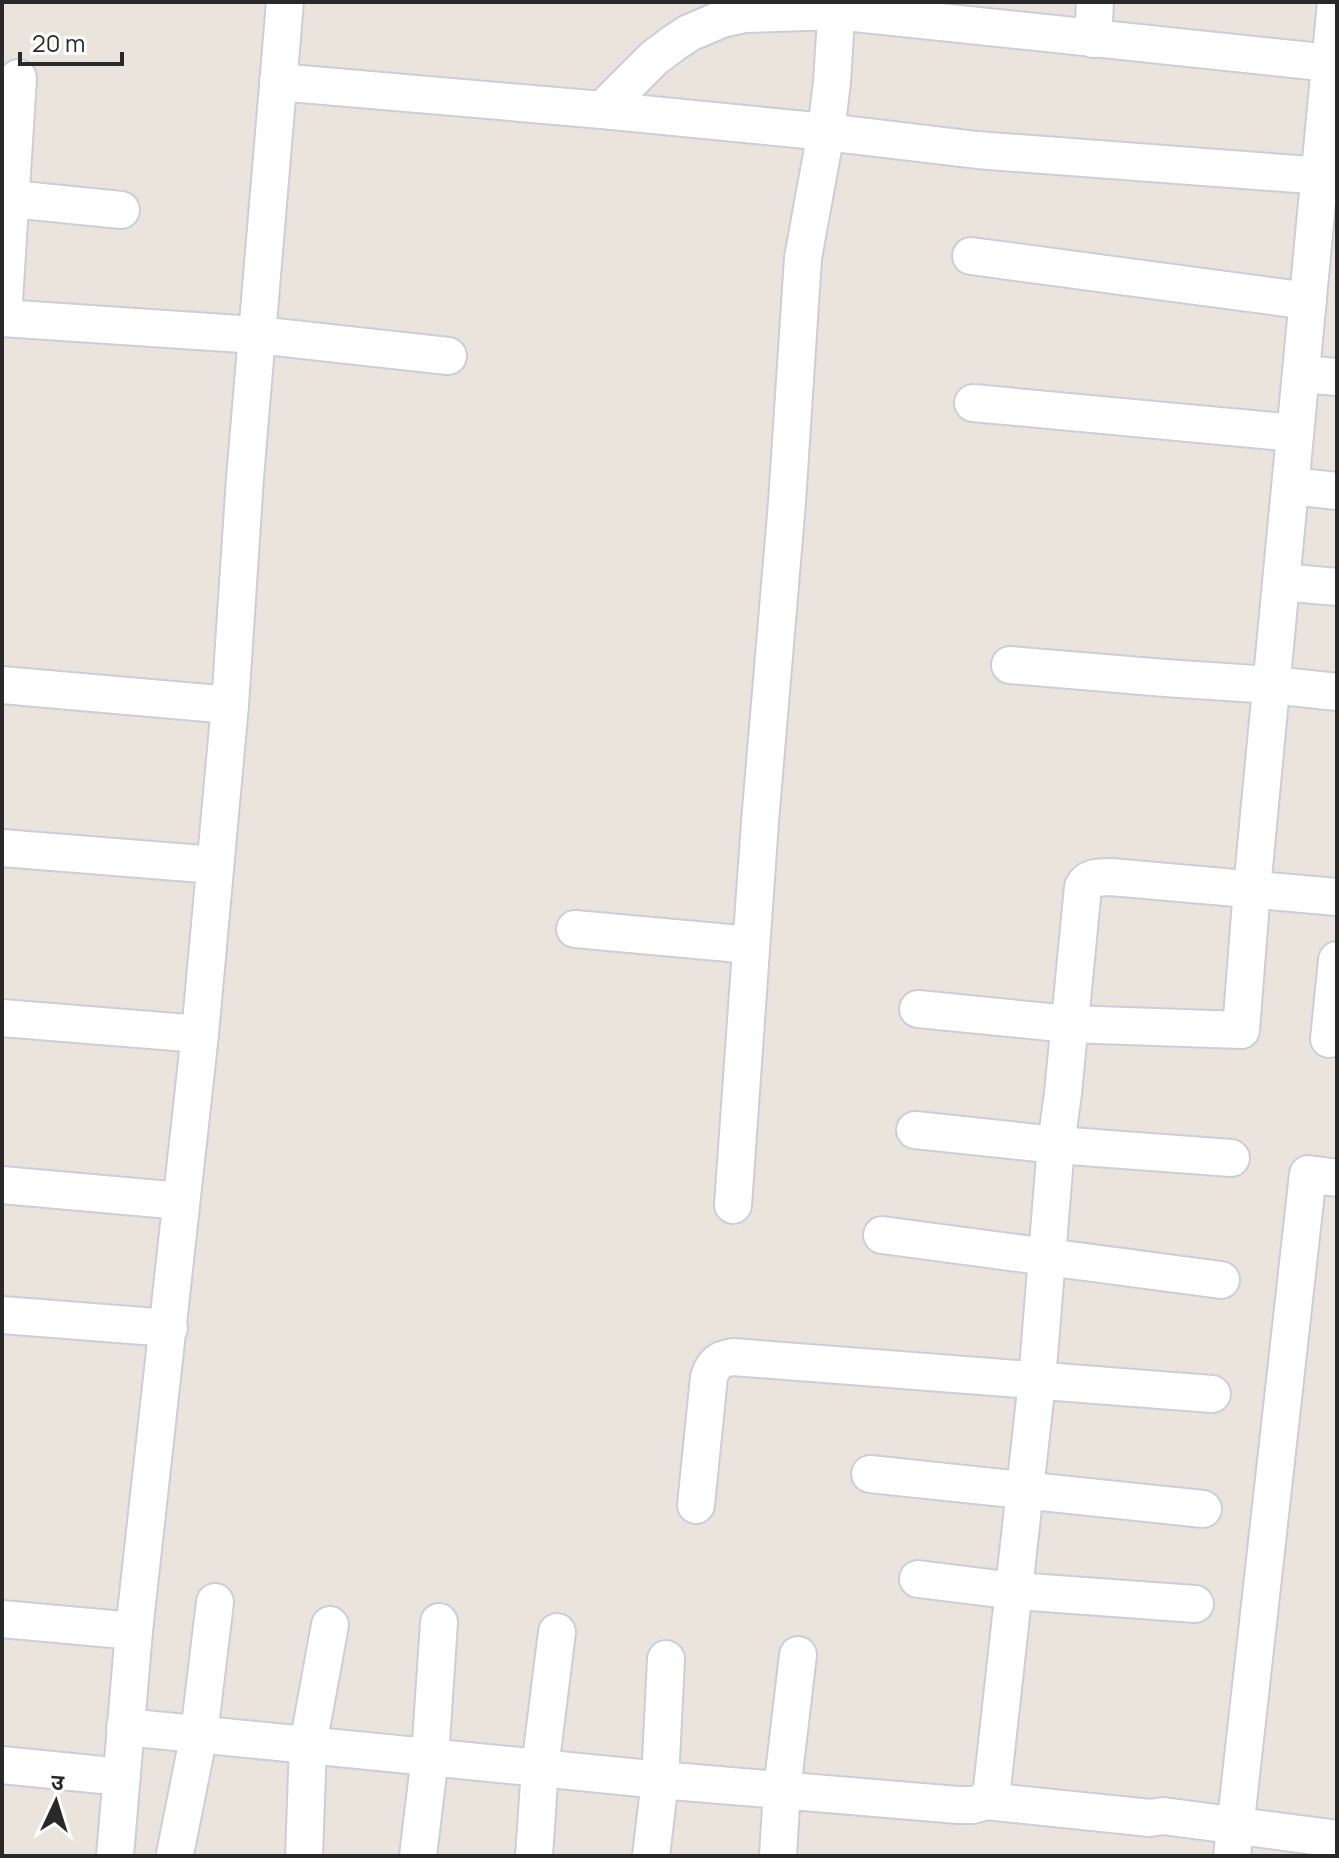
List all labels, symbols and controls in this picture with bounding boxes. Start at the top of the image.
scale bar [20,16,122,66]
text: 20 m [32,26,85,59]
north arrow [16,1762,96,1842]
text: उ [50,1767,66,1798]

